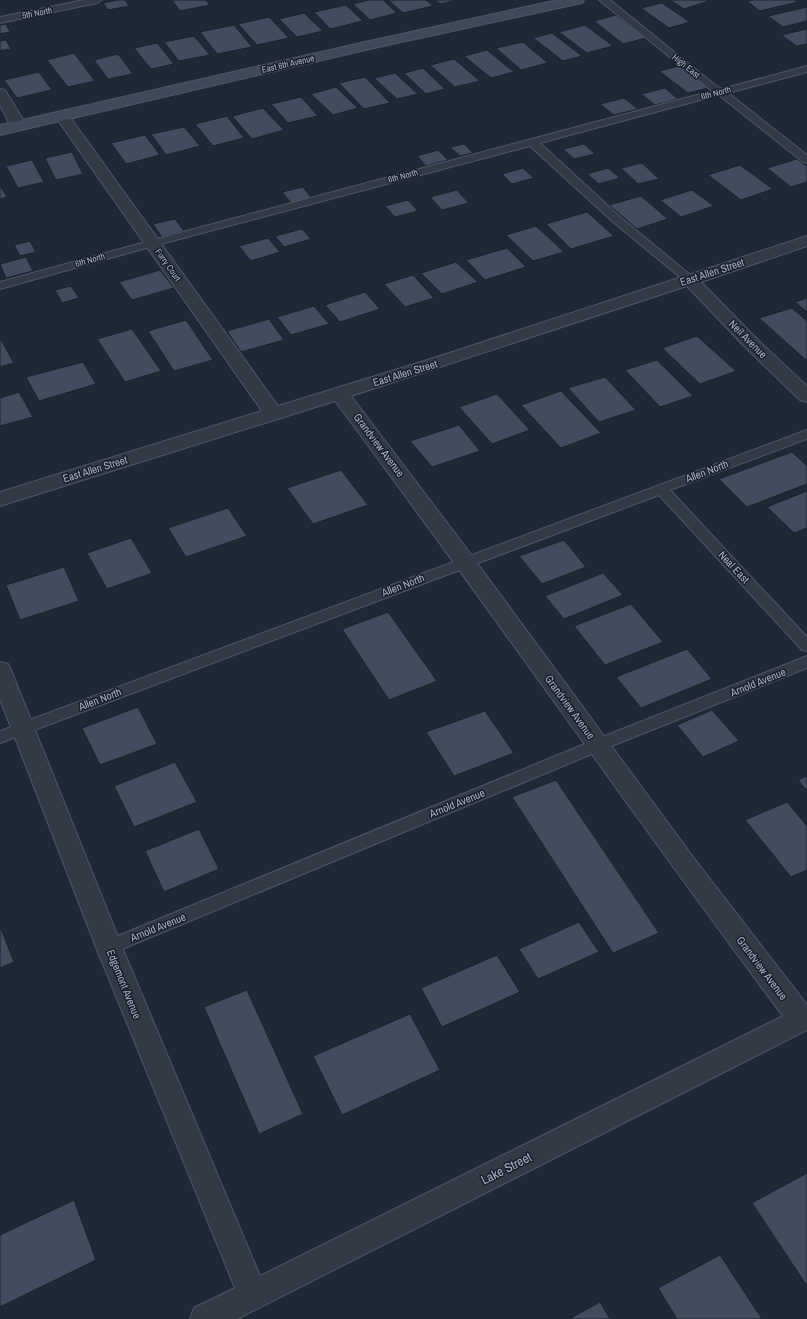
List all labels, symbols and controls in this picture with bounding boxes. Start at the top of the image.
street label: 5th North [21,4,53,22]
street label: High East [670,51,702,81]
street label: East 6th Avenue [261,52,315,76]
street label: 6th North [700,83,732,103]
street label: 6th North [387,166,419,186]
street label: Furry Court [152,246,184,284]
street label: 6th North [74,250,106,270]
street label: East Allen Street [678,255,746,289]
street label: Neil Avenue [726,317,770,361]
street label: East Allen Street [371,356,439,389]
street label: Grandview Avenue [351,410,407,480]
street label: East Allen Street [61,452,129,485]
street label: Allen North [683,456,730,486]
street label: Neal East [716,548,753,586]
street label: Allen North [379,570,426,600]
street label: Arnold Avenue [727,665,788,700]
street label: Grandview Avenue [542,672,598,742]
street label: Allen North [76,684,123,714]
street label: Arnold Avenue [426,786,487,821]
street label: Arnold Avenue [127,910,188,945]
street label: Grandview Avenue [734,933,790,1003]
street label: Edgemont Avenue [104,947,144,1021]
street label: Lake Street [478,1148,534,1188]

